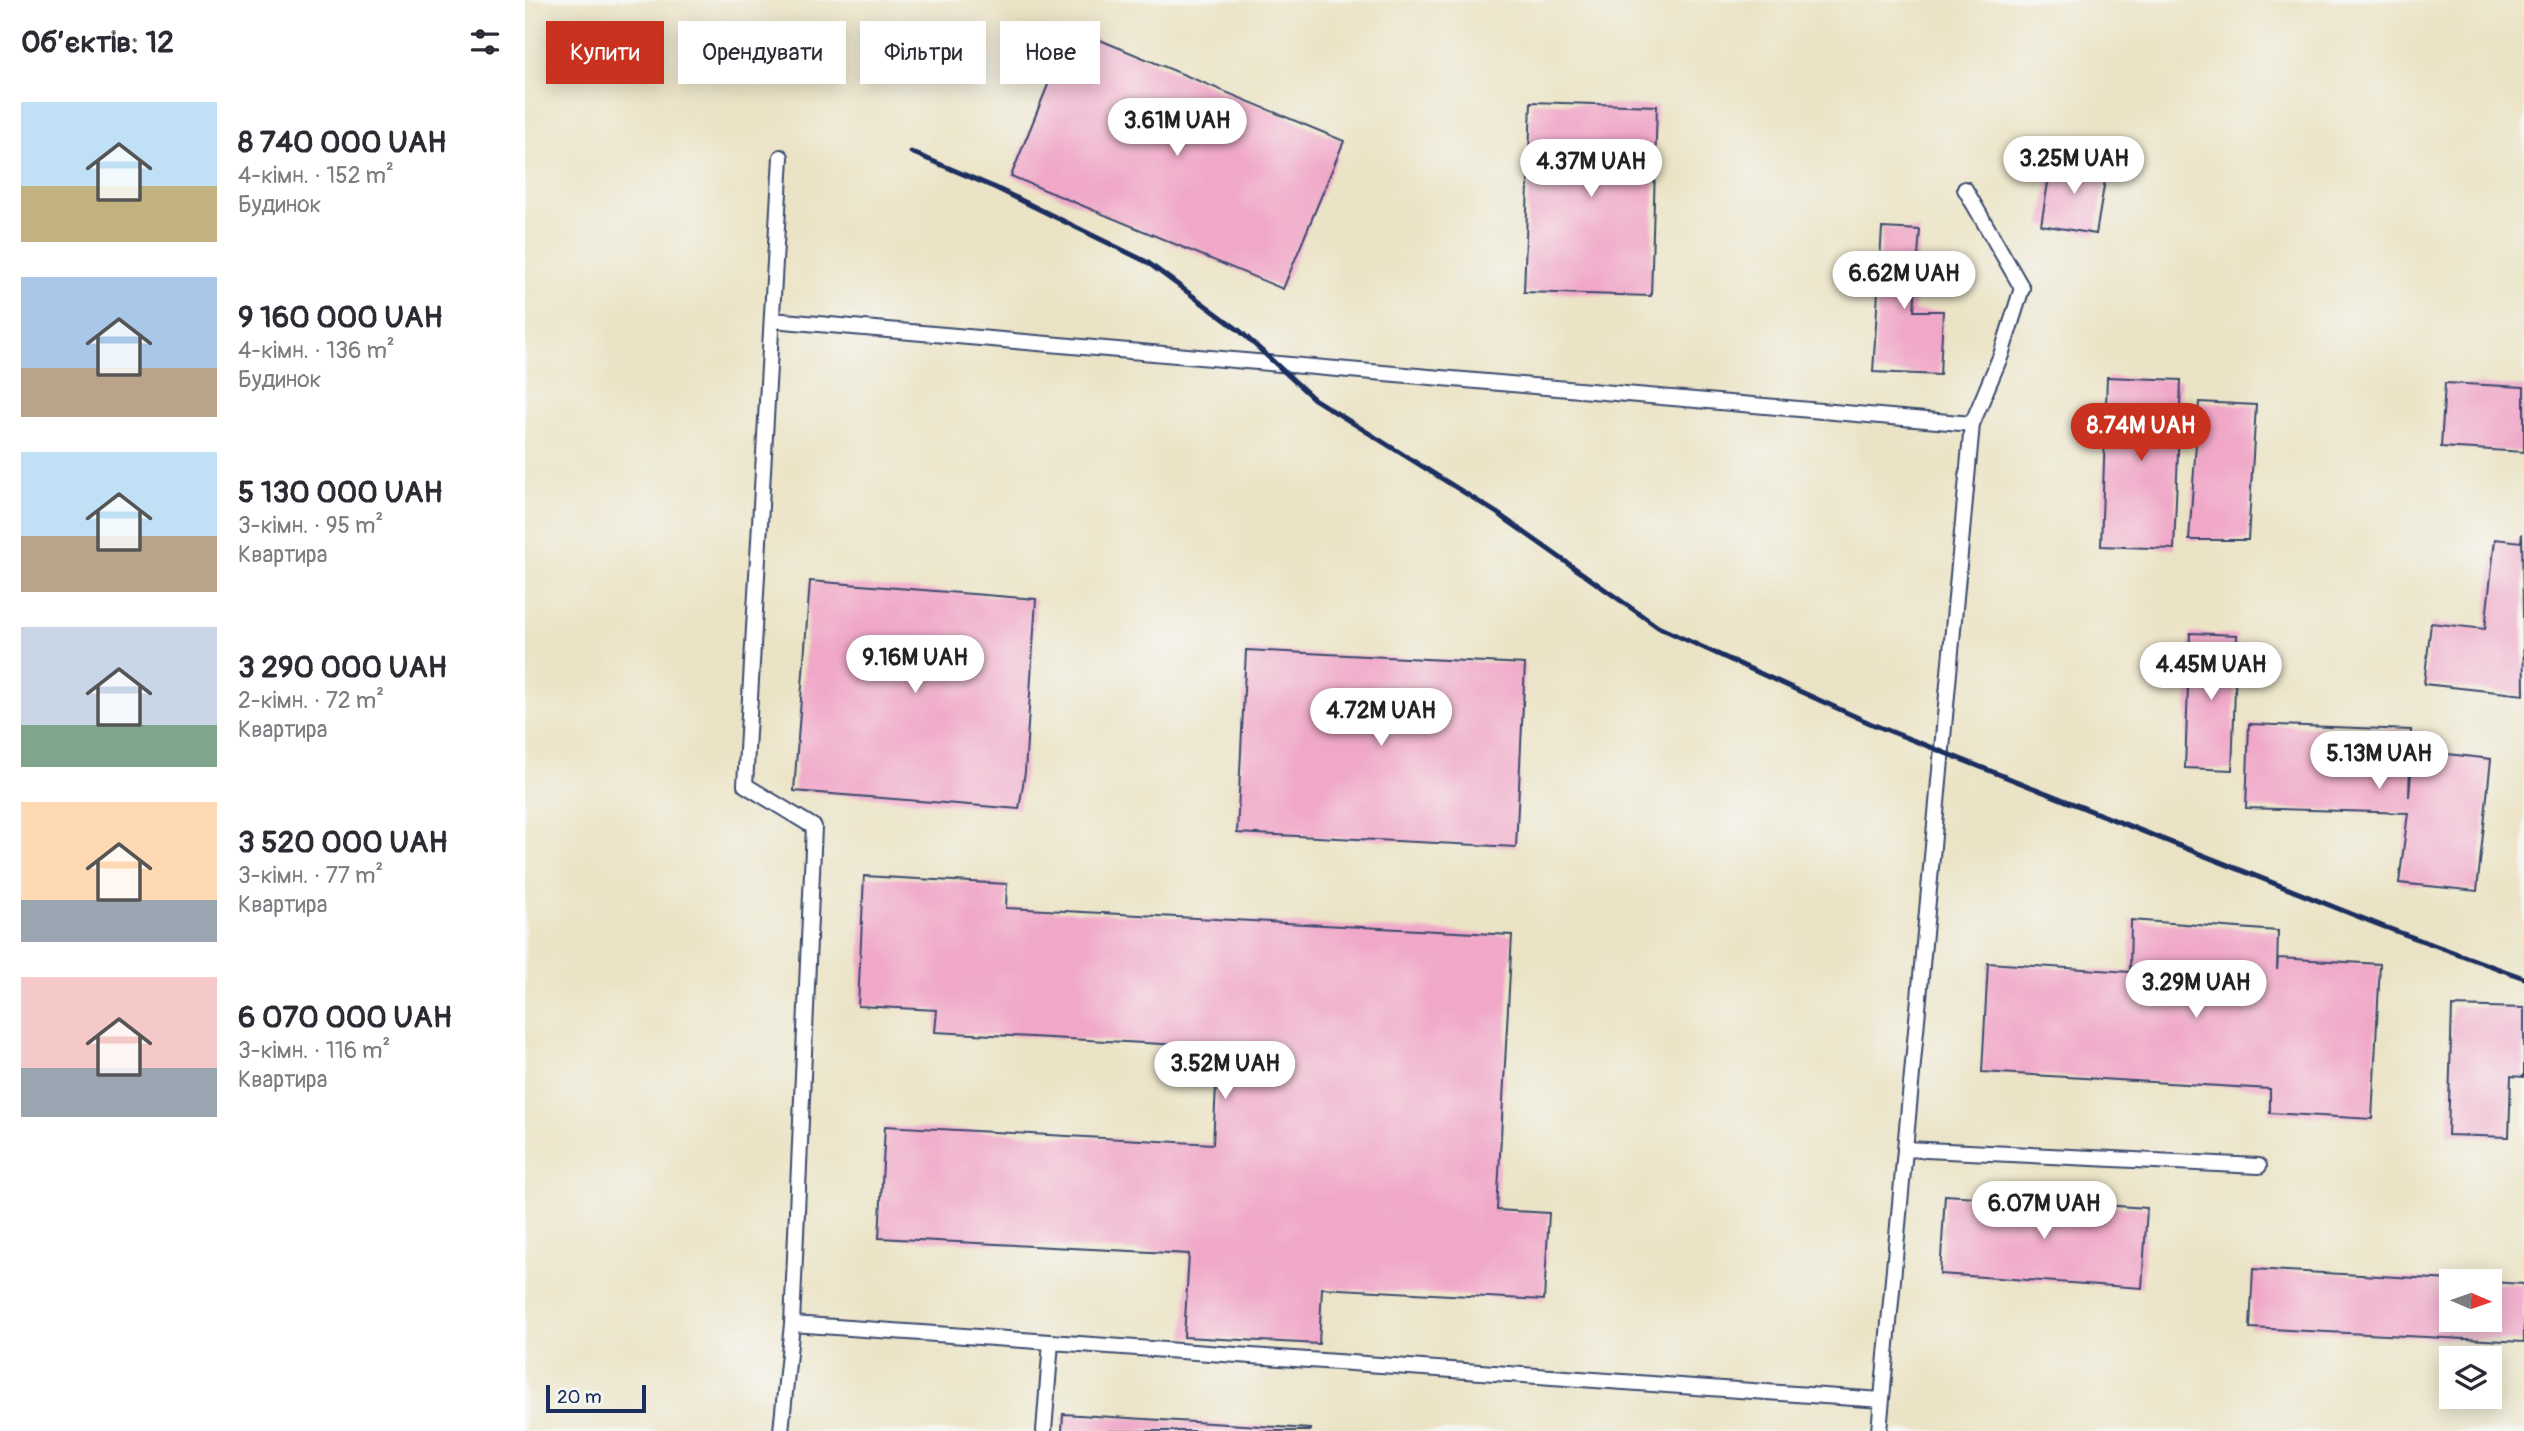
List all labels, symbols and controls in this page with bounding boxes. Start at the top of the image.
chip: Купити [546,21,664,84]
chip: Орендувати [678,21,846,84]
chip: Фільтри [860,21,986,84]
chip: Нове [1000,21,1100,84]
icon: filters [466,23,504,61]
text: Об’єктів: 12 [21,24,174,61]
pin: 3.61M UAH [1097,99,1257,158]
text: 3.61M UAH [1124,106,1230,135]
text: 8 740 000 UAH [238,124,446,161]
icon: home [77,130,161,214]
pin: 3.25M UAH [1994,136,2154,196]
pin: 4.37M UAH [1511,140,1671,199]
text: 3.25M UAH [2019,144,2129,173]
text: 4.37M UAH [1536,147,1646,176]
text: 4-кімн. · 152 m² [238,161,394,190]
text: Будинок [238,190,321,219]
pin: 6.62M UAH [1824,252,1984,311]
text: 6.62M UAH [1849,259,1959,288]
text: 9 160 000 UAH [238,299,442,336]
icon: home [77,305,161,389]
text: 4-кімн. · 136 m² [238,336,395,365]
text: Будинок [238,365,321,394]
pin: 8.74M UAH [2061,404,2221,463]
text: 8.74M UAH [2087,411,2195,440]
text: 5 130 000 UAH [238,474,443,511]
icon: home [77,480,161,564]
text: 3-кімн. · 95 m² [238,511,383,540]
text: Квартира [238,540,327,569]
pin: 9.16M UAH [835,636,995,695]
pin: 4.45M UAH [2131,642,2291,702]
text: 9.16M UAH [862,643,968,672]
text: 3 290 000 UAH [238,649,447,686]
text: 4.45M UAH [2156,650,2266,679]
icon: home [77,655,161,739]
text: 2-кімн. · 72 m² [238,686,384,715]
pin: 4.72M UAH [1301,688,1461,748]
text: 4.72M UAH [1326,696,1436,725]
text: Квартира [238,715,327,744]
pin: 5.13M UAH [2299,732,2459,791]
text: 5.13M UAH [2326,739,2432,768]
text: 3 520 000 UAH [238,824,448,861]
icon: home [77,830,161,914]
text: 3-кімн. · 77 m² [238,861,383,890]
text: Квартира [238,890,327,919]
pin: 3.29M UAH [2116,960,2276,1020]
text: 3.29M UAH [2142,968,2250,997]
text: 6 070 000 UAH [238,999,452,1036]
icon: home [77,1005,161,1089]
text: 3-кімн. · 116 m² [238,1036,390,1065]
pin: 3.52M UAH [1145,1042,1305,1101]
text: 3.52M UAH [1170,1049,1280,1078]
text: Квартира [238,1065,327,1094]
pin: 6.07M UAH [1964,1182,2124,1241]
text: 6.07M UAH [1988,1189,2100,1218]
north arrow [2439,1269,2503,1332]
map controls [2439,1269,2502,1409]
button: layers [2439,1346,2502,1409]
scale bar [546,1382,646,1414]
text: 20 m [557,1385,602,1409]

